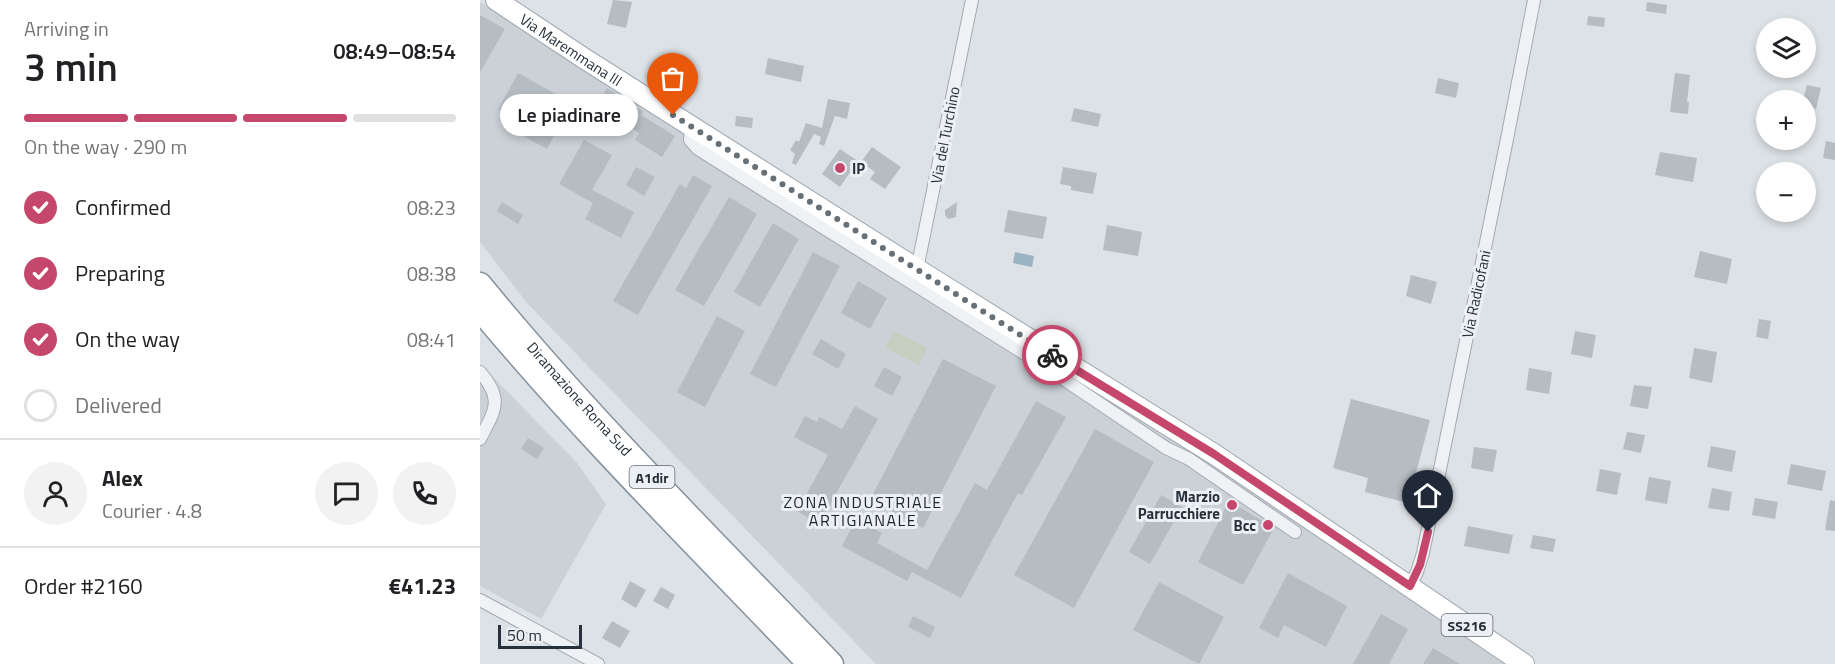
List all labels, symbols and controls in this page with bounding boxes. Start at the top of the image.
street label: Via Maremmana III [515,7,627,91]
text: Arriving in [24,13,109,44]
map controls [1756,18,1816,222]
button: layers [1756,18,1816,78]
text: 08:49–08:54 [333,34,456,68]
text: 3 min [24,37,118,96]
pin [647,53,698,115]
icon: bag [656,62,689,95]
street label: Via del Turchino [924,84,966,186]
button: + [1756,90,1816,150]
callout: Le piadinare [499,94,637,136]
text: Le piadinare [517,99,621,130]
text: On the way · 290 m [24,131,187,162]
place label: IP [852,157,865,180]
marker: IP [833,161,847,175]
button: − [1756,162,1816,222]
text: Confirmed [75,190,171,224]
icon: check [24,191,57,224]
text: 08:23 [407,192,456,223]
street label: Via Radicofani [1455,248,1497,340]
text: Preparing [75,256,165,290]
icon: check [24,257,57,290]
text: 08:38 [407,258,456,289]
text: On the way [75,322,180,356]
icon: check [24,323,57,356]
text: 08:41 [407,324,456,355]
courier [1022,325,1082,385]
street label: Diramazione Roma Sud [522,336,638,461]
icon: bike [1036,339,1069,372]
text: Delivered [75,388,162,422]
text: Alex [102,461,143,495]
button: person [24,462,87,525]
button: chat [315,462,378,525]
button: phone [393,462,456,525]
road number: A1dir [630,466,675,488]
pin [1402,470,1453,532]
icon: home [1411,479,1444,512]
place label: Marzio Parrucchiere [1138,485,1220,525]
district label: ZONA INDUSTRIALE ARTIGIANALE [783,490,943,532]
text: Courier · 4.8 [102,495,202,526]
marker: Marzio Parrucchiere [1225,498,1239,512]
place label: Bcc [1234,514,1256,537]
marker: Bcc [1261,518,1275,532]
text: Order #2160 [24,569,143,603]
text: €41.23 [389,569,456,603]
road number: SS216 [1442,614,1492,636]
scale bar [498,622,582,650]
text: 50 m [507,623,542,647]

